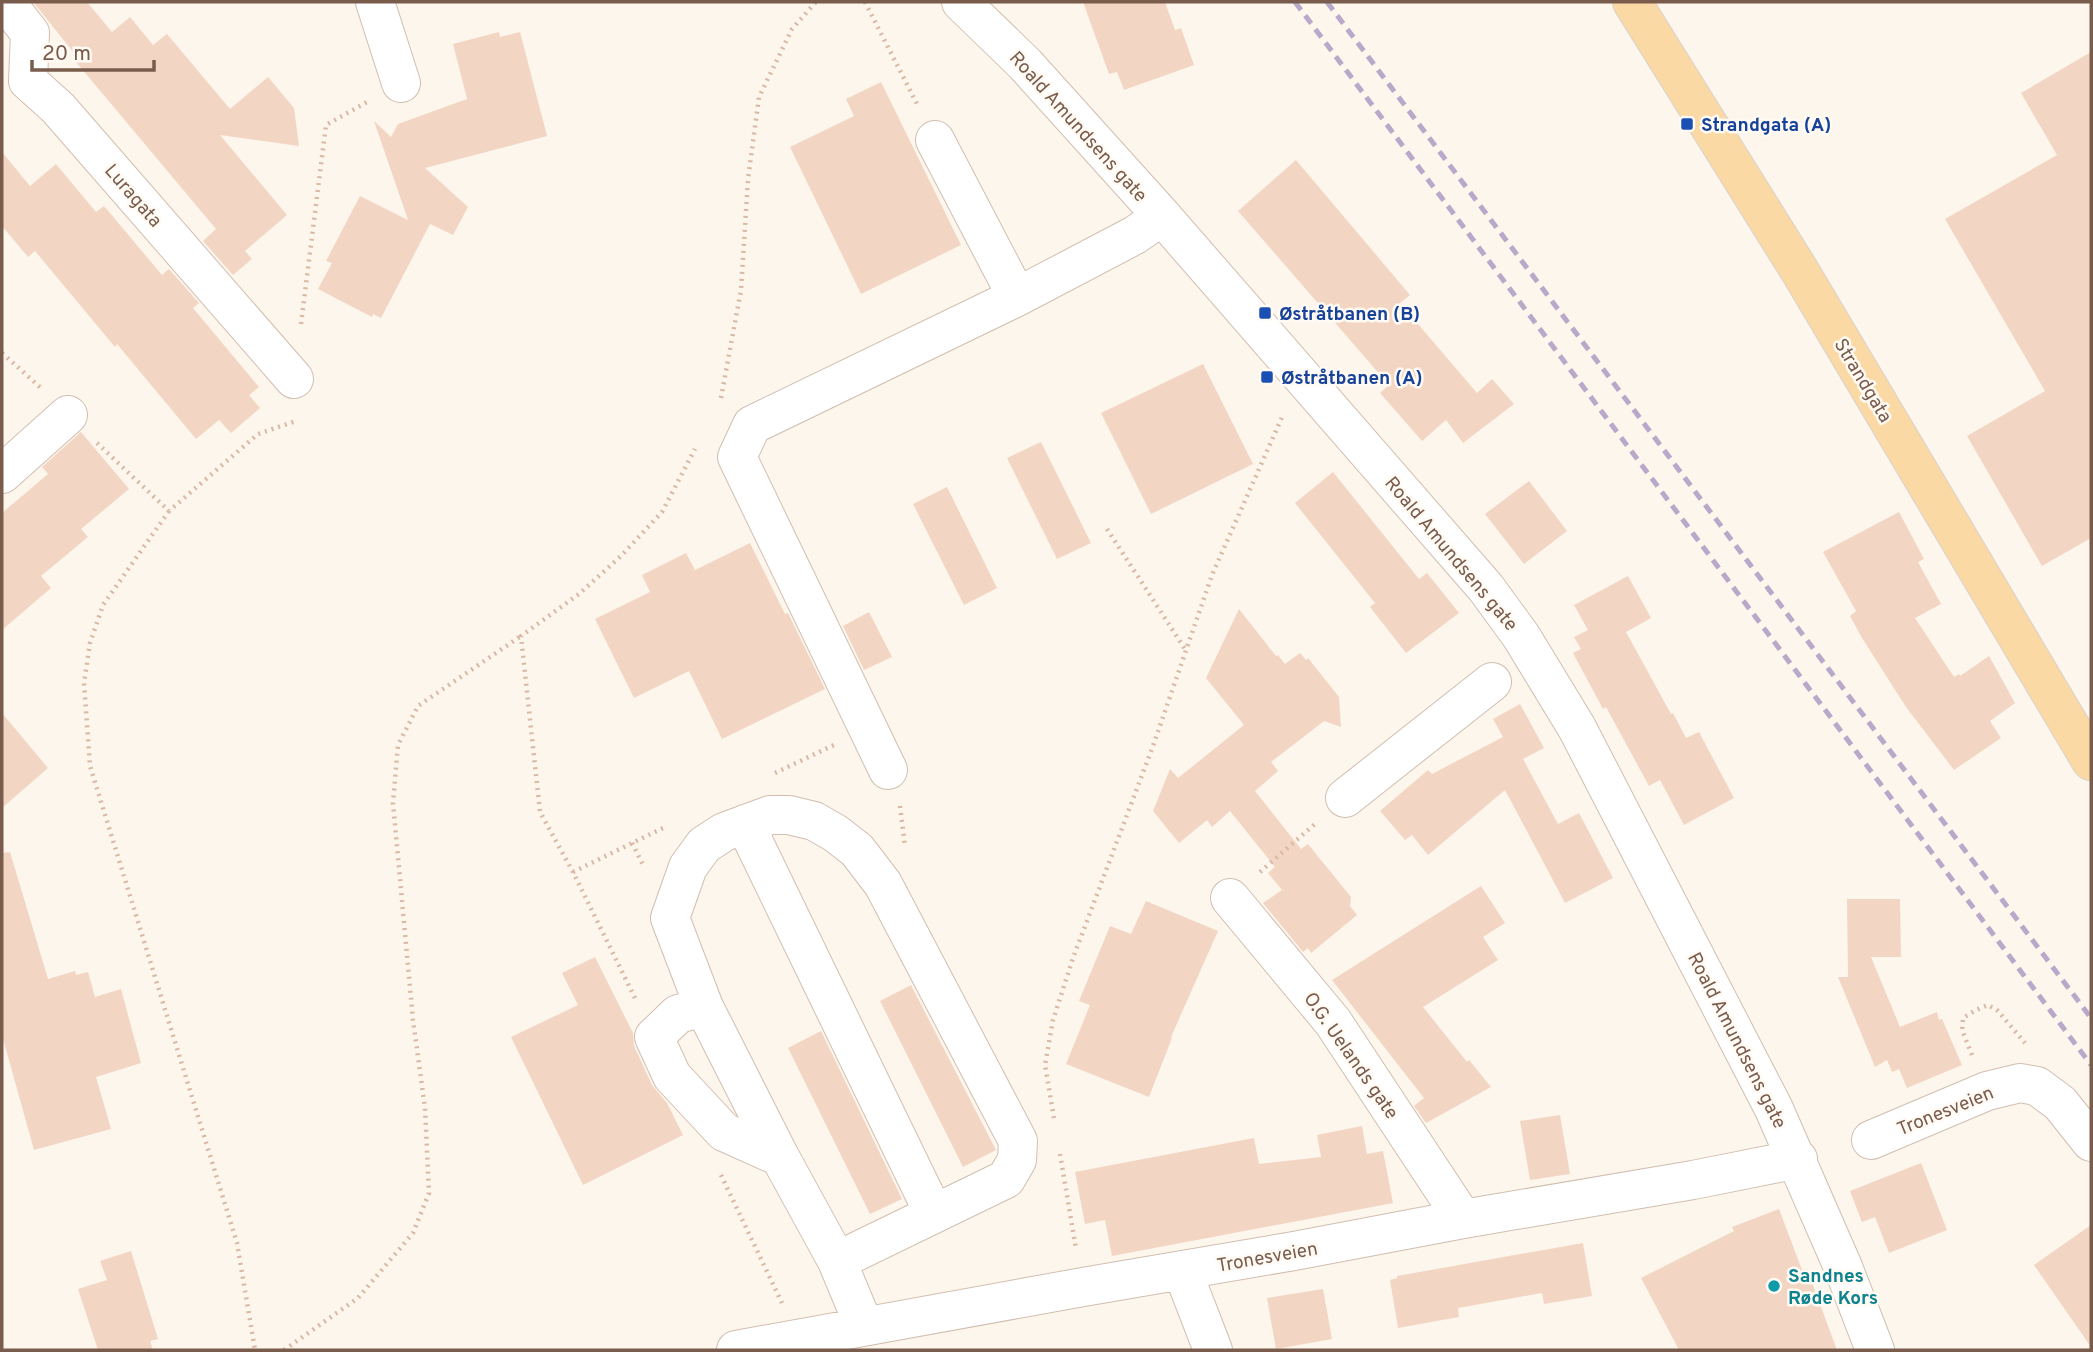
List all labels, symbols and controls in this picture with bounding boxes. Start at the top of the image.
scale bar [32,28,154,72]
text: 20 m [42,41,91,68]
street label: Roald Amundsens gate [1003,47,1152,208]
place label: Strandgata (A) [1701,114,1831,138]
marker: Strandgata (A) [1679,116,1695,132]
street label: Luragata [98,160,167,233]
place label: Østråtbanen (B) [1279,303,1420,327]
marker: Østråtbanen (B) [1257,305,1273,321]
street label: Strandgata [1828,335,1897,428]
place label: Østråtbanen (A) [1281,367,1423,391]
marker: Østråtbanen (A) [1259,369,1275,385]
street label: Roald Amundsens gate [1379,472,1522,637]
street label: Roald Amundsens gate [1681,949,1791,1133]
street label: O.G. Uelands gate [1298,988,1403,1124]
street label: Tronesveien [1894,1082,1998,1142]
street label: Tronesveien [1215,1237,1320,1279]
place label: Sandnes Røde Kors [1788,1265,1878,1311]
marker: Sandnes Røde Kors [1766,1278,1782,1294]

